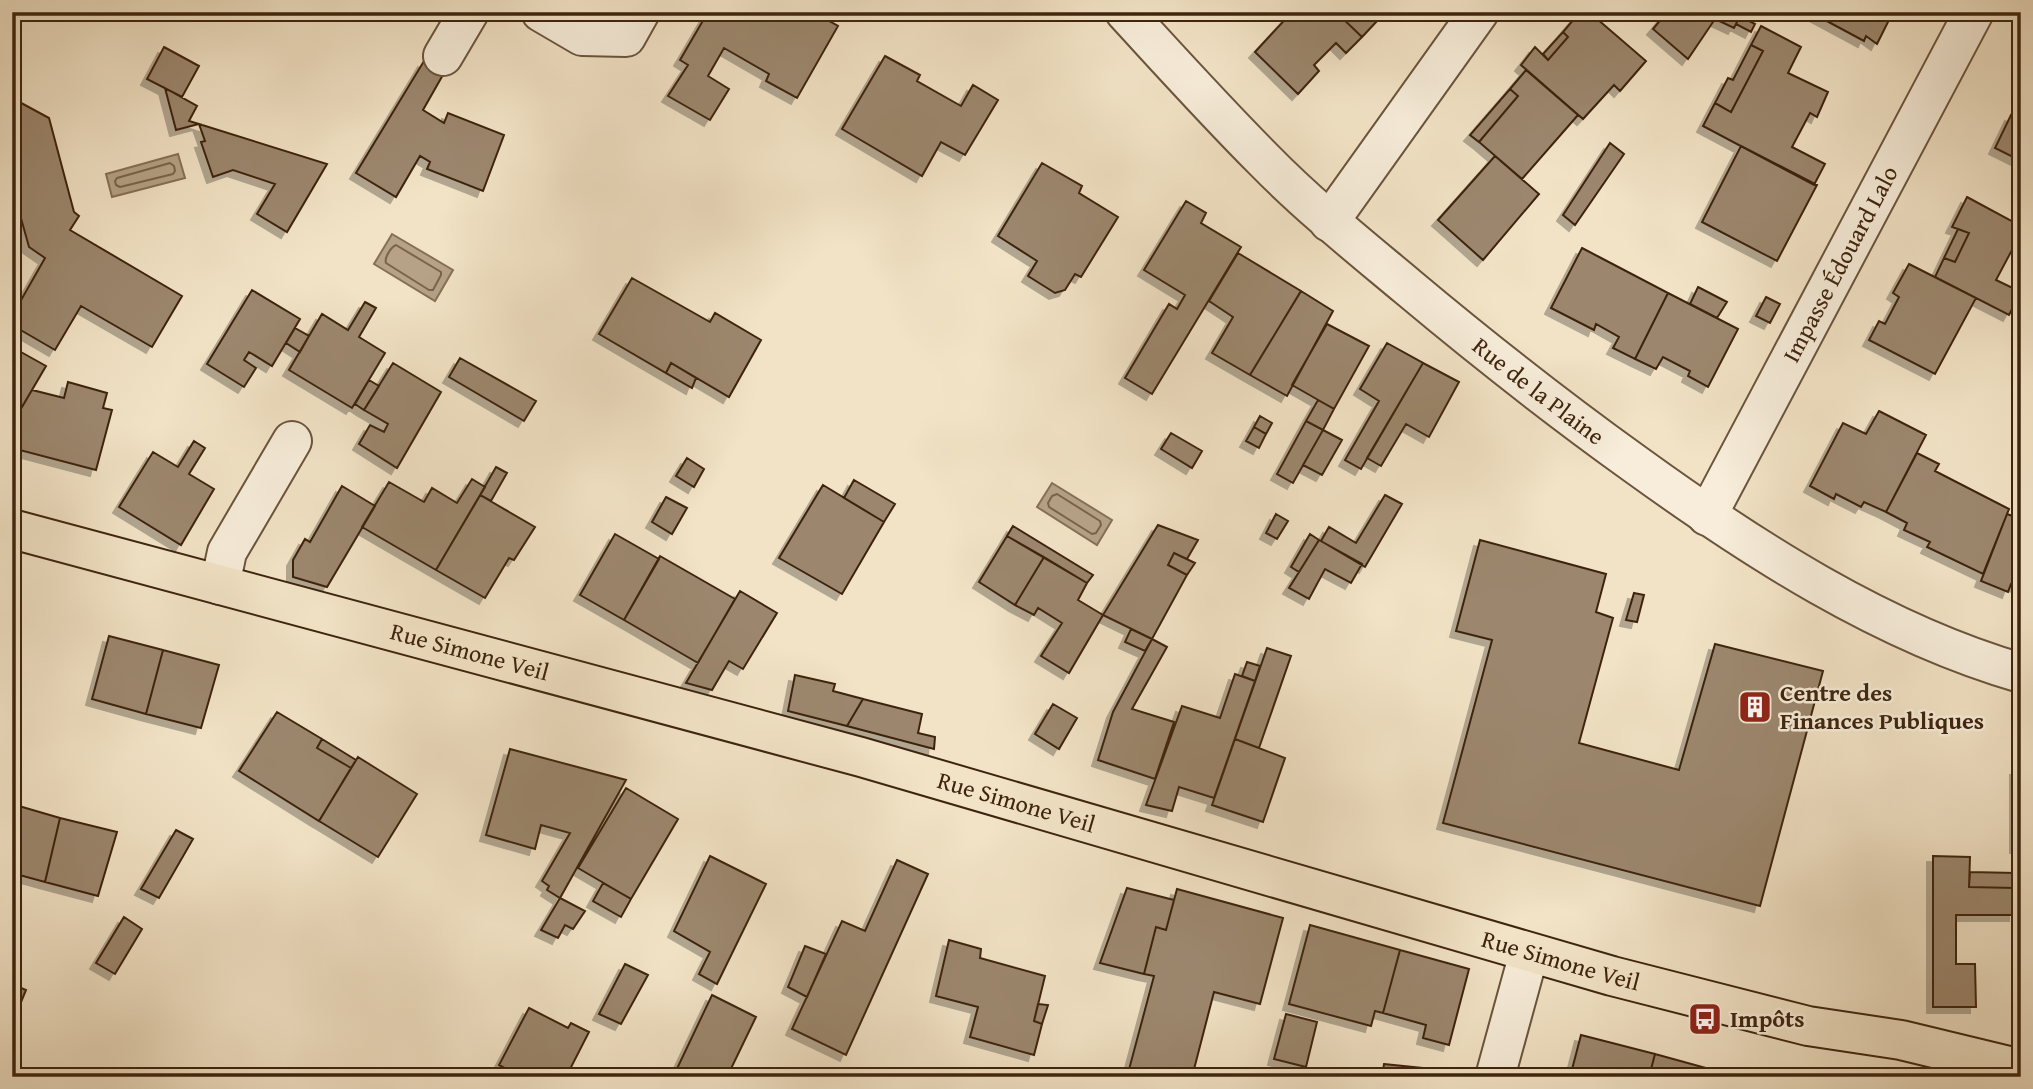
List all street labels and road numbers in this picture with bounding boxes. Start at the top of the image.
street label: Impasse Édouard Lalo [1773,159,1907,369]
street label: Rue de la Plaine [1465,329,1612,453]
street label: Rue Simone Veil [387,613,553,690]
street label: Rue Simone Veil [934,762,1100,842]
street label: Rue Simone Veil [1478,921,1644,999]

